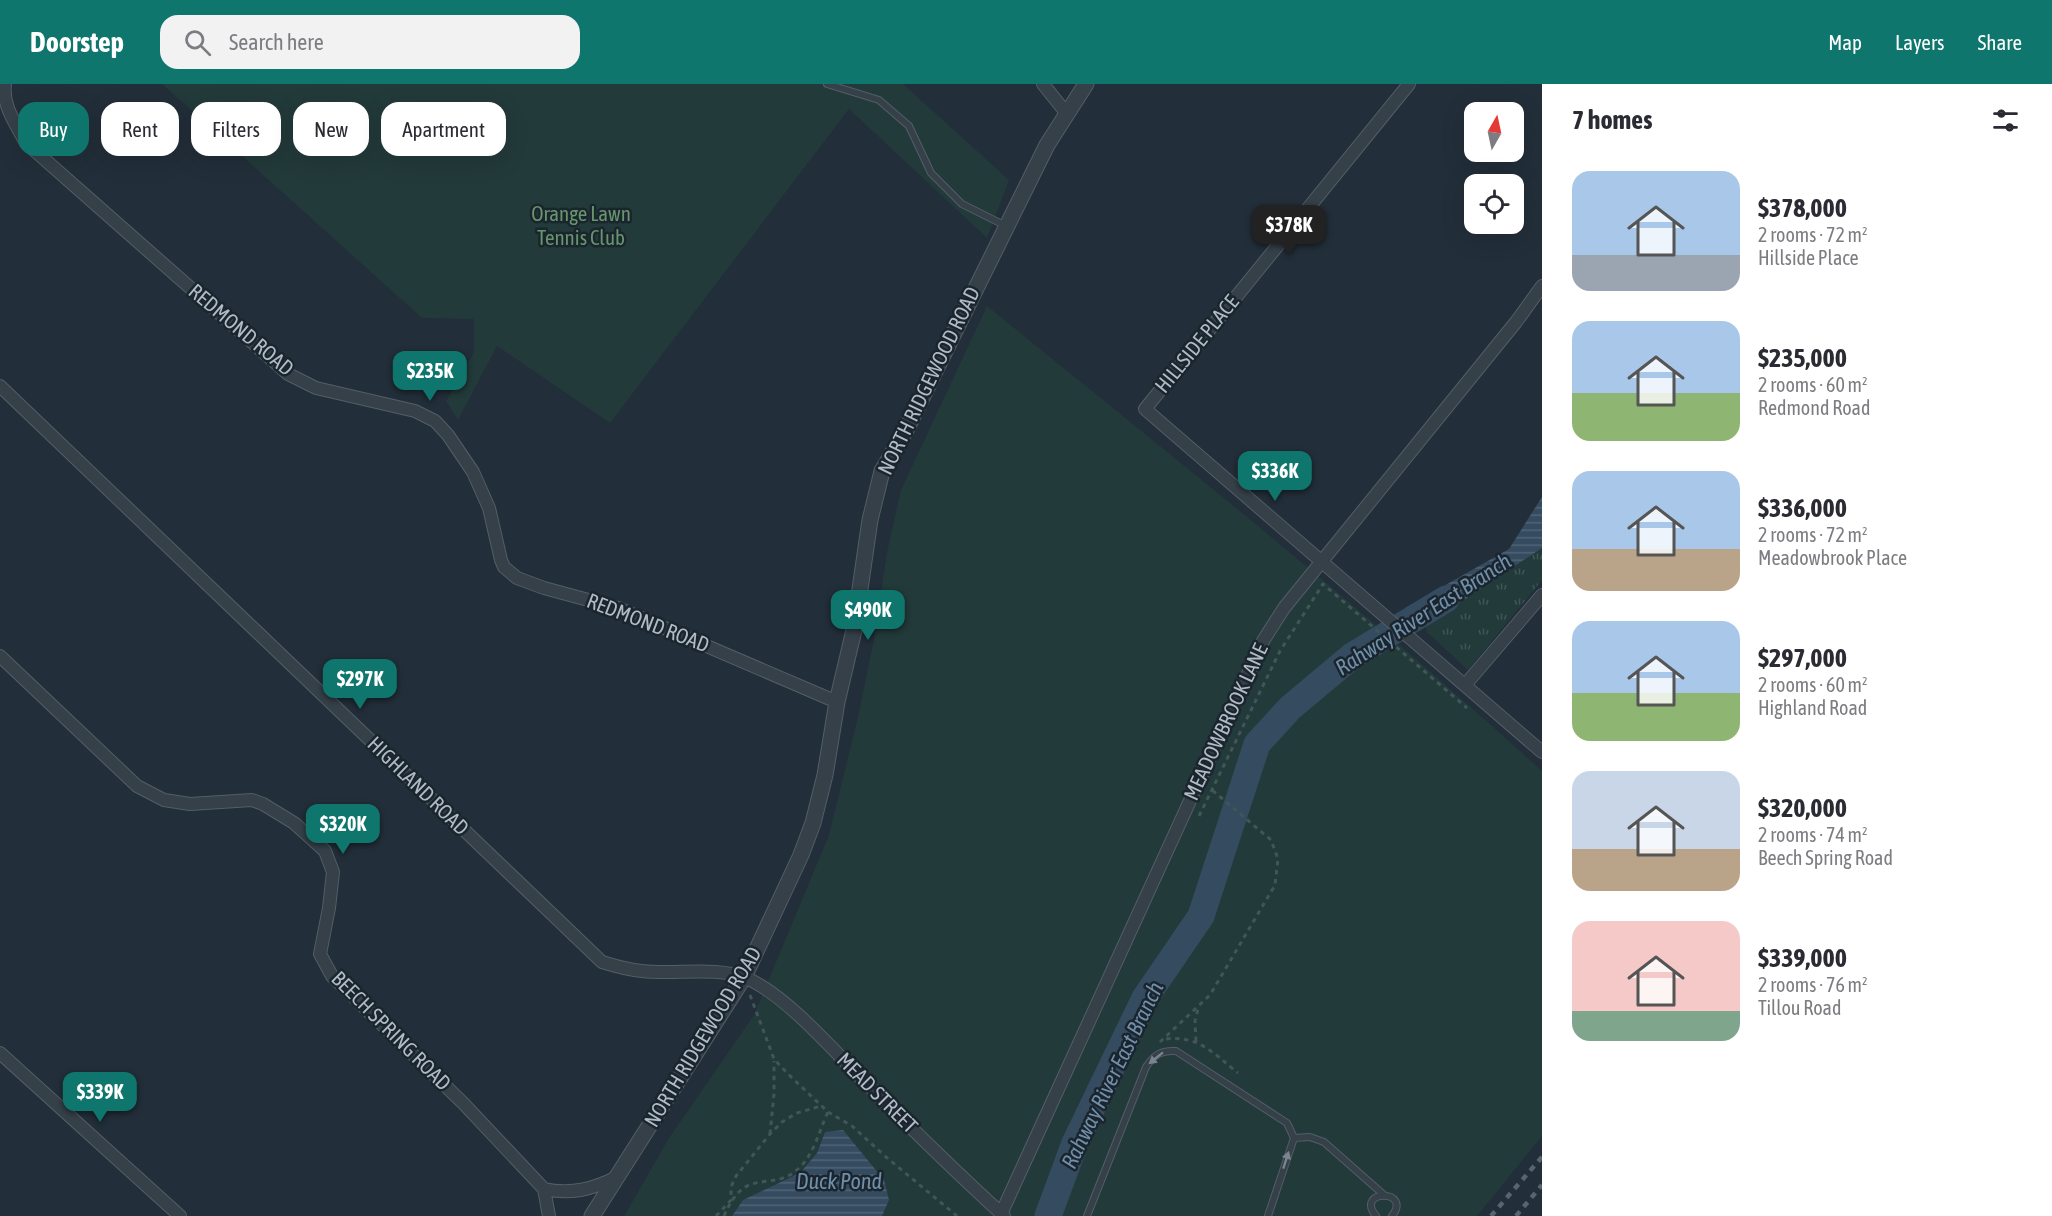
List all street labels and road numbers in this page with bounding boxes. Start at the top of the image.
street label: REDMOND ROAD [184,279,299,380]
street label: NORTH RIDGEWOOD ROAD [872,283,984,478]
street label: HILLSIDE PLACE [1150,290,1243,397]
street label: REDMOND ROAD [584,588,713,656]
street label: MEADOWBROOK LANE [1178,639,1272,804]
street label: HIGHLAND ROAD [363,731,474,839]
street label: NORTH RIDGEWOOD ROAD [639,942,765,1131]
street label: BEECH SPRING ROAD [327,966,456,1095]
street label: MEAD STREET [833,1047,923,1137]

